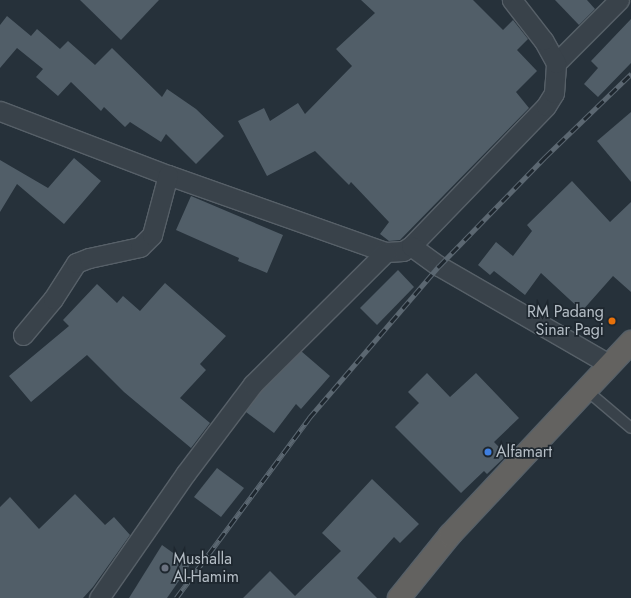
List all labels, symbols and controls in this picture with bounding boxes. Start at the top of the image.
place label: RM Padang Sinar Pagi [527,302,604,340]
marker: RM Padang Sinar Pagi [607,316,617,326]
place label: Alfamart [496,442,552,462]
marker: Alfamart [483,447,493,457]
place label: Mushalla Al-Hamim [173,549,239,587]
marker: Mushalla Al-Hamim [160,563,170,573]

